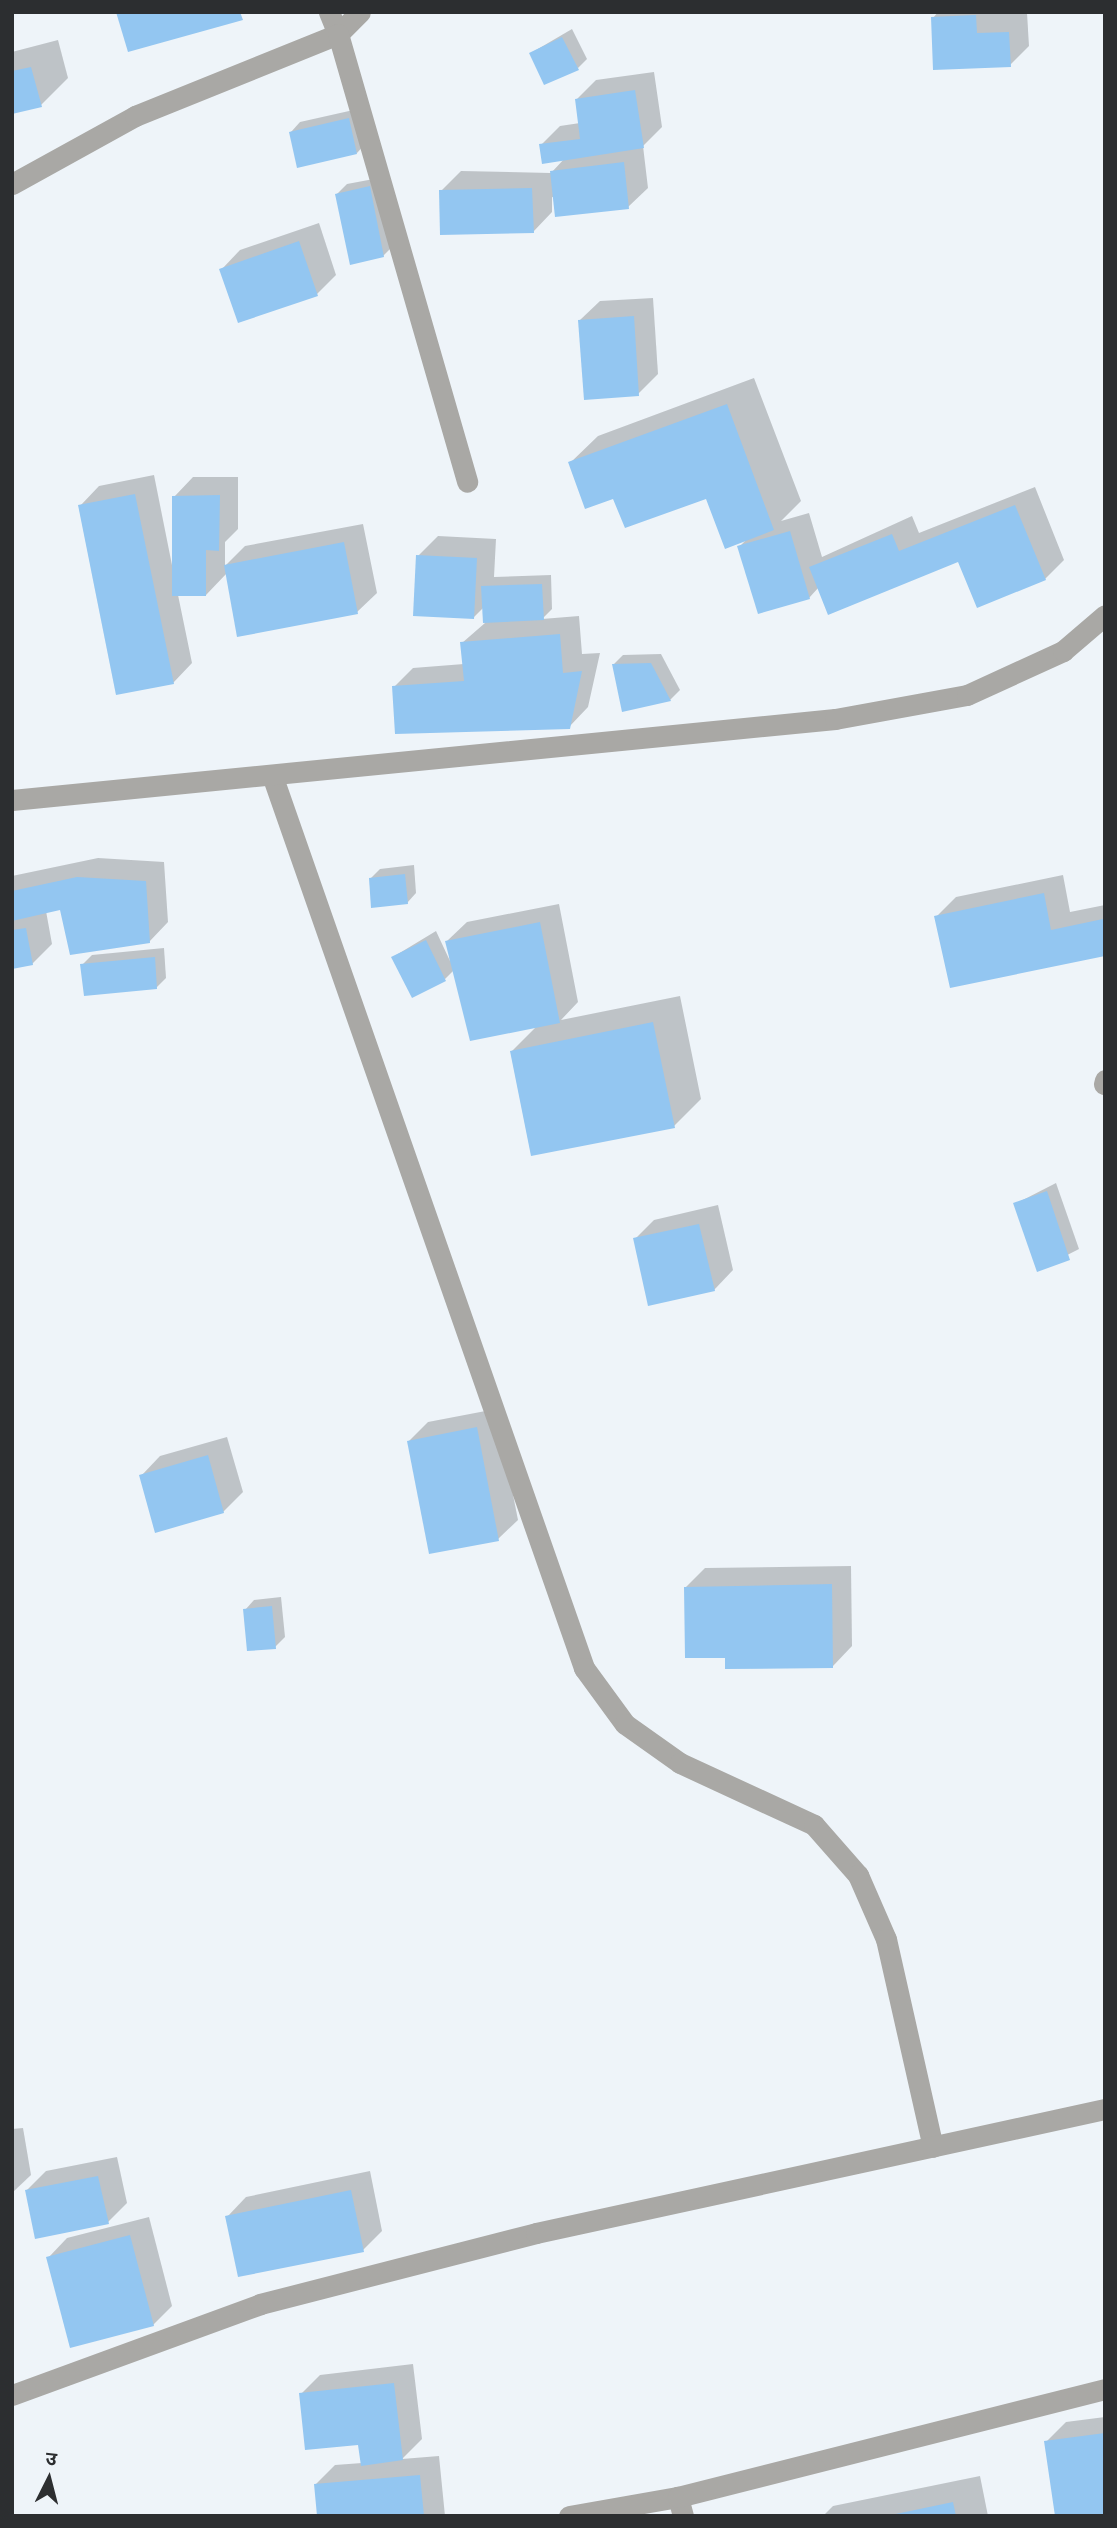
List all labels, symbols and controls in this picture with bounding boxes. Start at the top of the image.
north arrow [14,2444,84,2514]
text: उ [44,2446,58,2471]

